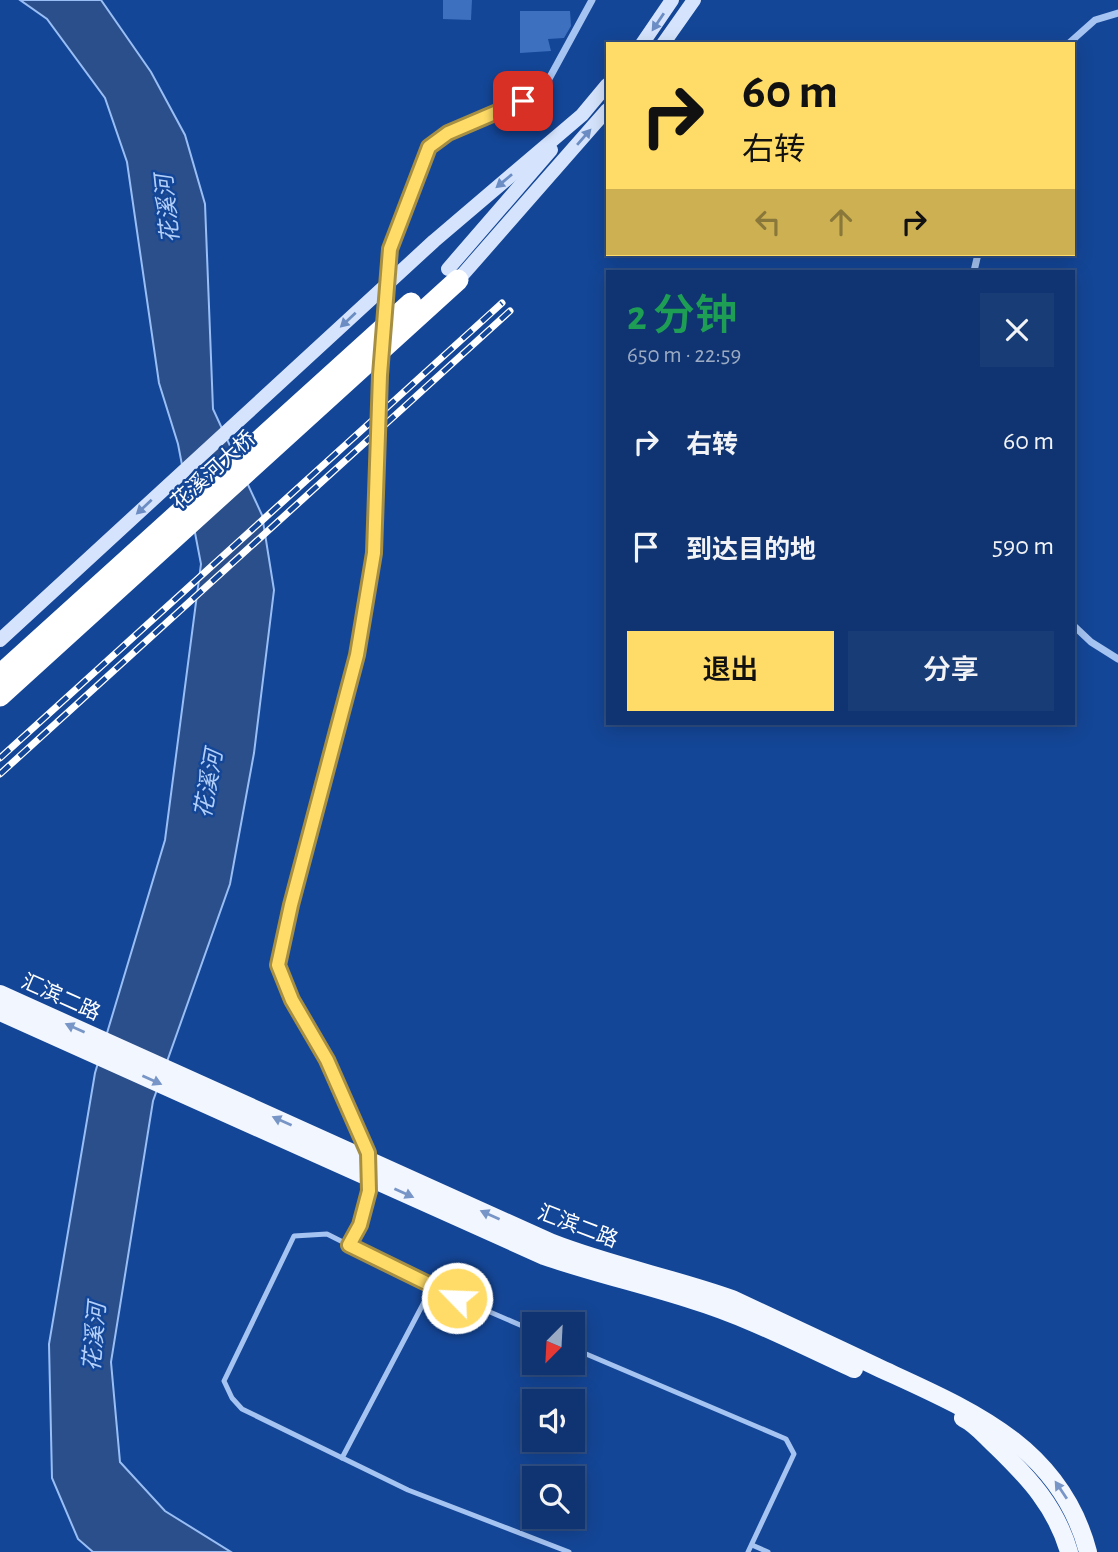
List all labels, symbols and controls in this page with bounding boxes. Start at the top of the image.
one-way arrow [652,13,665,32]
text: 60 m [742,68,838,117]
icon: right [627,70,718,161]
pin [493,71,553,131]
icon: arrive [504,82,542,120]
one-way arrow [576,128,591,145]
text: 右转 [742,134,806,166]
water label: 花溪河 [151,169,184,245]
one-way arrow [495,173,513,189]
icon: left [749,203,787,241]
icon: ahead [822,203,860,241]
icon: right [895,203,933,241]
button: close [980,293,1054,367]
text: 2 分钟 [627,295,737,337]
one-way arrow [339,312,357,328]
text: 650 m · 22:59 [627,344,741,367]
icon: right [627,423,665,461]
street label: 花溪河大桥 [167,427,259,513]
text: 60 m [1003,428,1054,454]
text: 右转 [686,432,738,458]
one-way arrow [136,499,153,515]
icon: arrive [627,528,665,566]
text: 590 m [992,533,1054,559]
text: 到达目的地 [686,537,816,563]
button: 退出 [627,631,834,711]
button: 分享 [848,631,1054,711]
water label: 花溪河 [190,744,227,820]
street label: 汇滨二路 [18,970,104,1024]
one-way arrow [65,1022,85,1034]
one-way arrow [142,1074,162,1086]
one-way arrow [272,1115,292,1127]
one-way arrow [394,1187,414,1199]
street label: 汇滨二路 [535,1201,621,1251]
one-way arrow [479,1209,500,1220]
position arrow [420,1261,494,1335]
water label: 花溪河 [79,1298,110,1373]
north arrow [522,1312,584,1376]
map controls [522,1312,585,1529]
button: sound [522,1389,585,1452]
button: search [522,1466,585,1529]
one-way arrow [1054,1481,1068,1499]

